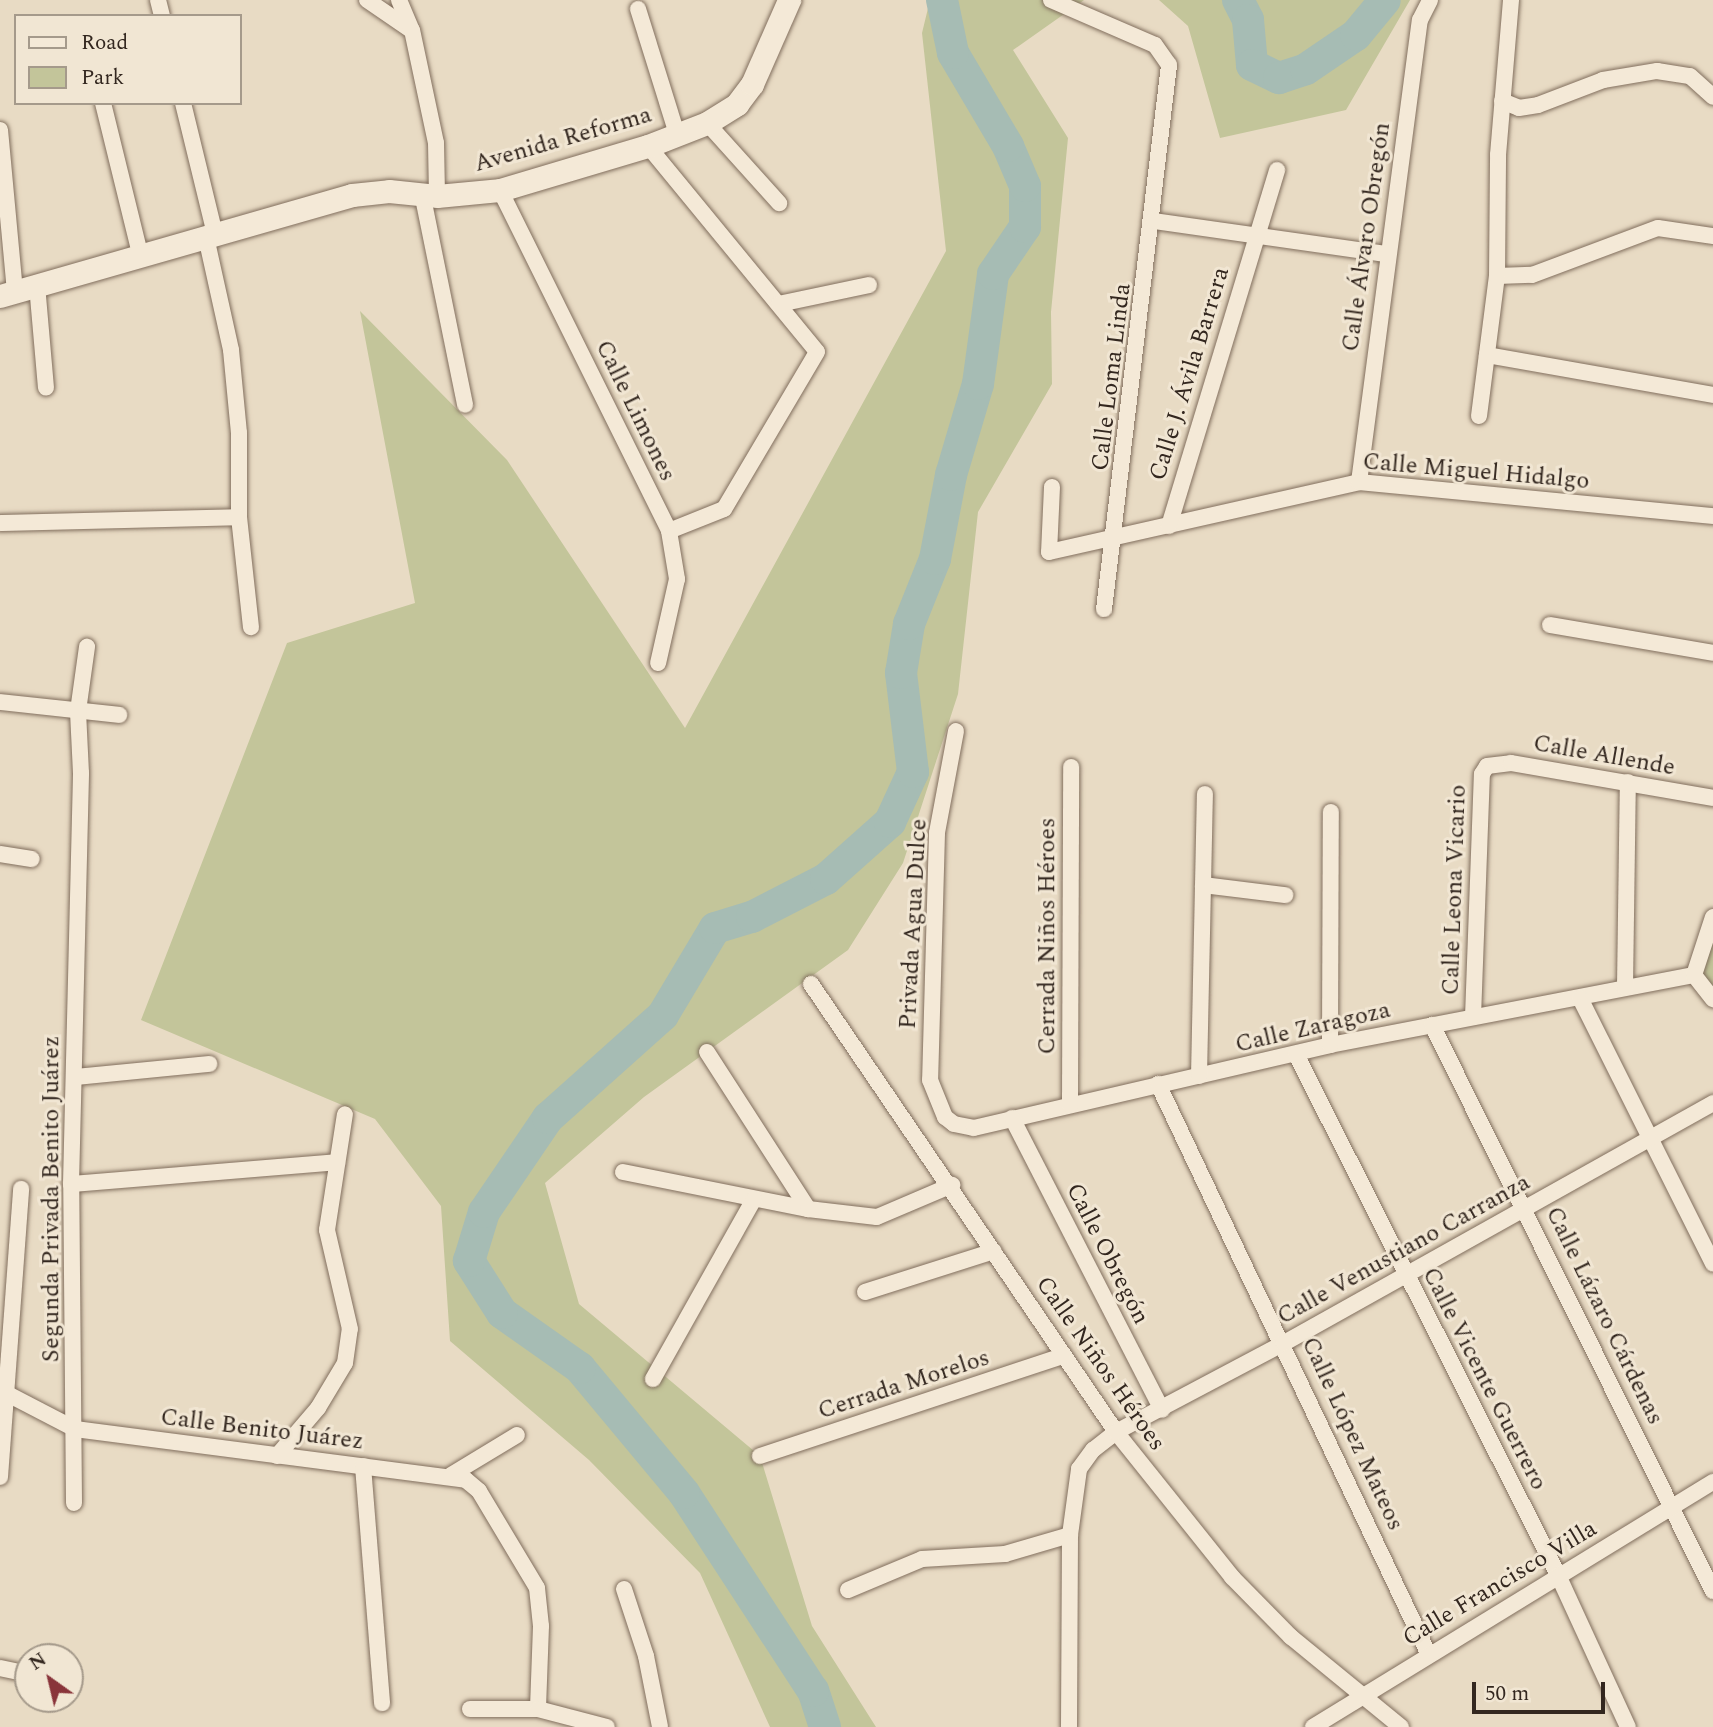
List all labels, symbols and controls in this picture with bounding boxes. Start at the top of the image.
legend [14,14,242,105]
text: Road [81,27,128,59]
text: Park [81,62,124,94]
street label: Avenida Reforma [471,101,655,179]
street label: Calle Álvaro Obregón [1337,121,1397,353]
street label: Calle J. Ávila Barrera [1144,264,1236,484]
street label: Calle Loma Linda [1086,281,1138,473]
street label: Calle Limones [589,336,681,486]
street label: Calle Miguel Hidalgo [1361,448,1591,496]
street label: Calle Allende [1531,729,1677,783]
street label: Calle Leona Vicario [1437,784,1473,996]
street label: Privada Agua Dulce [894,818,934,1030]
street label: Cerrada Niños Héroes [1034,818,1062,1054]
street label: Calle Zaragoza [1233,996,1393,1060]
street label: Segunda Privada Benito Juárez [38,1036,66,1362]
street label: Calle Venustiano Carranza [1273,1168,1535,1332]
street label: Calle Obregón [1059,1179,1155,1329]
street label: Calle Lázaro Cárdenas [1539,1202,1669,1430]
street label: Calle Vicente Guerrero [1415,1263,1553,1495]
street label: Calle Niños Héroes [1029,1271,1171,1457]
street label: Calle López Mateos [1295,1333,1409,1535]
street label: Cerrada Morelos [815,1344,993,1426]
street label: Calle Benito Juárez [159,1403,365,1457]
street label: Calle Francisco Villa [1398,1515,1602,1653]
north arrow [14,1643,84,1713]
text: N [24,1645,53,1678]
scale bar [1475,1668,1608,1712]
text: 50 m [1485,1678,1529,1710]

